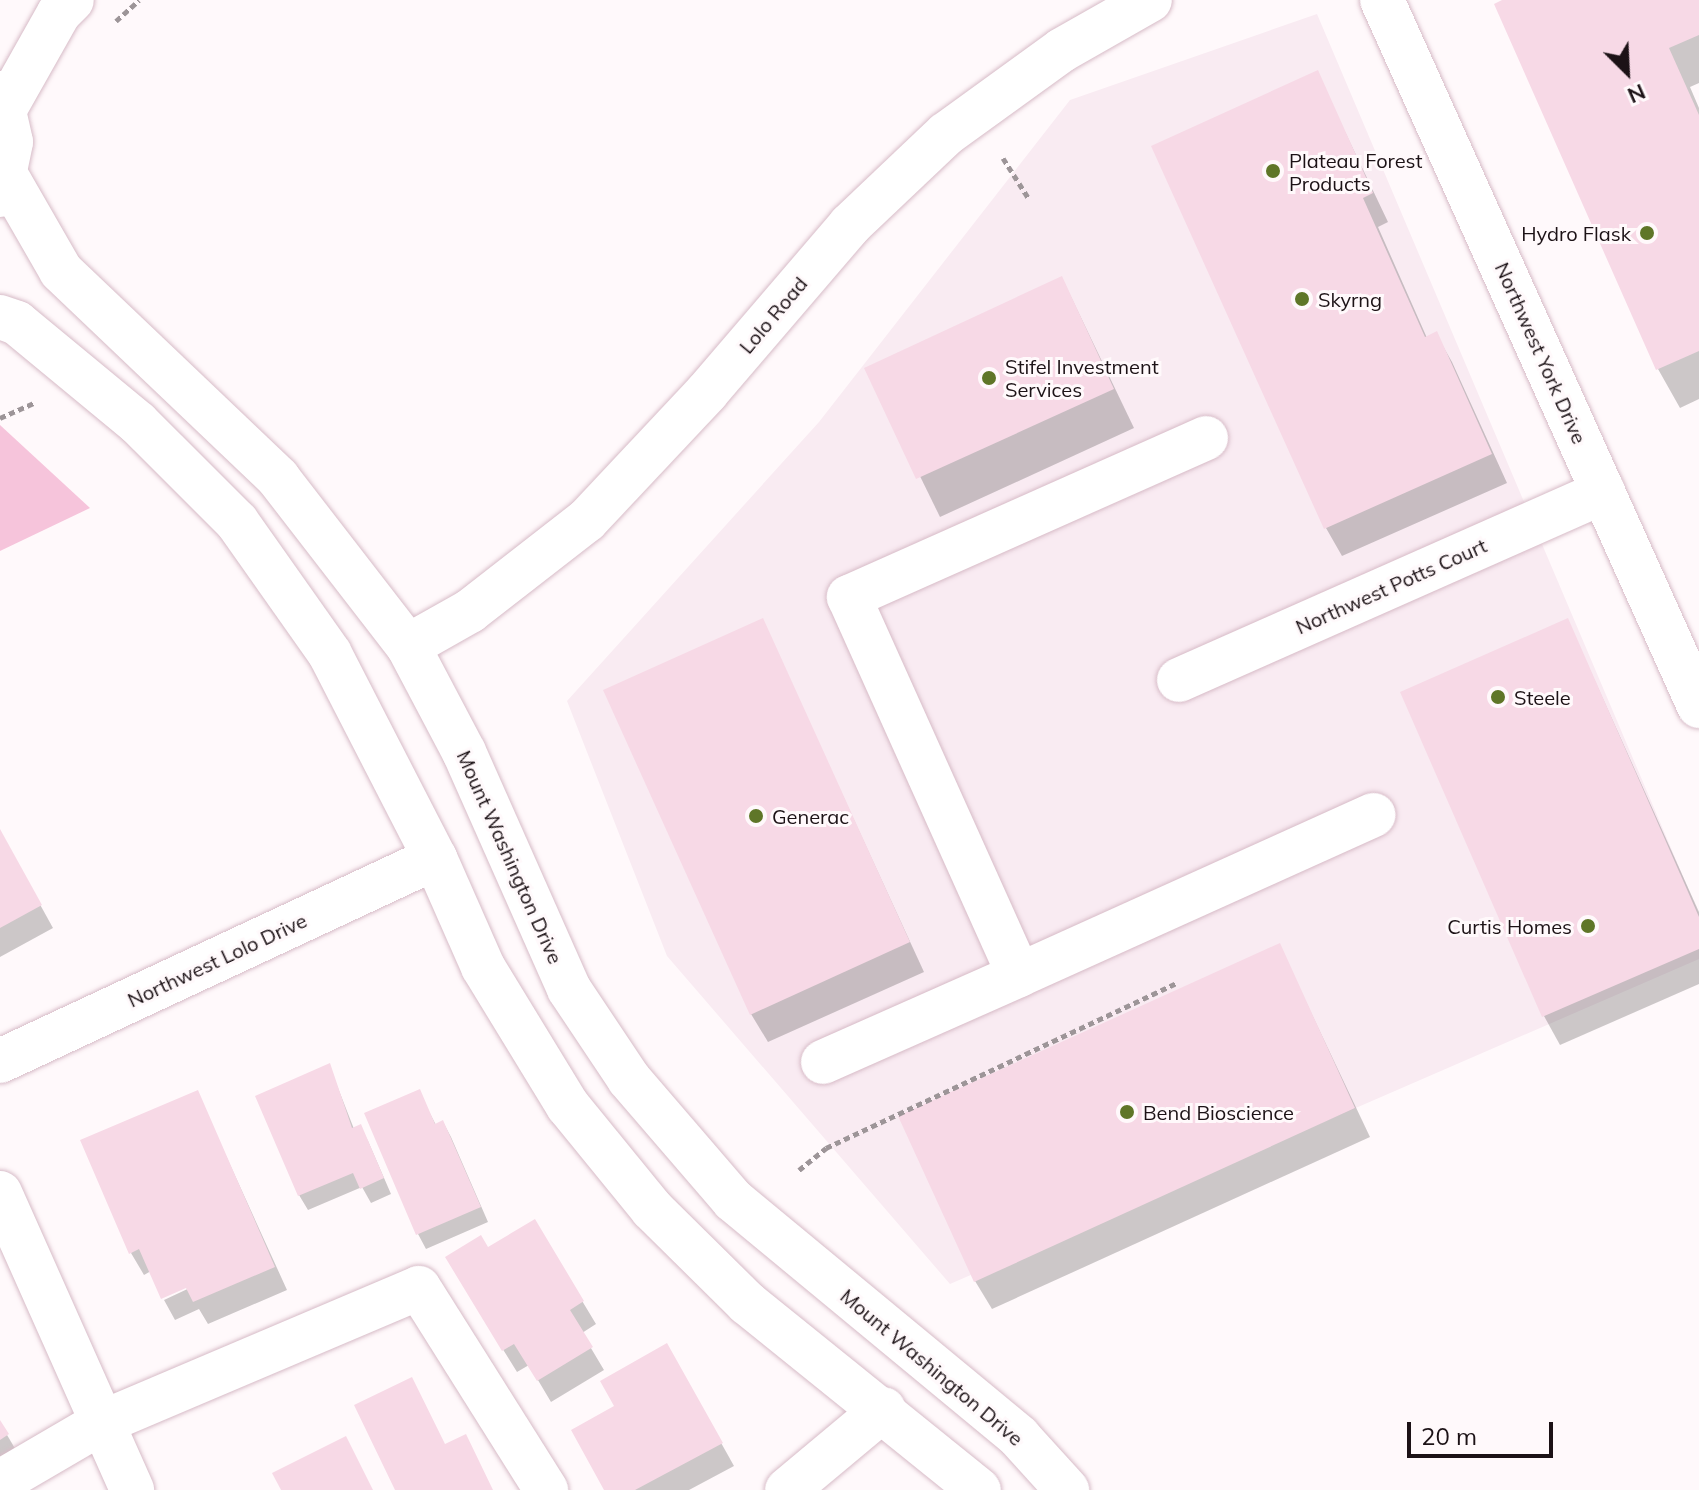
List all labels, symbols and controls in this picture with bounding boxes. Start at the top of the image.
north arrow [1587,32,1667,112]
text: N [1623,78,1650,110]
place label: Plateau Forest Products [1289,148,1422,195]
marker: Plateau Forest Products [1264,162,1282,180]
place label: Hydro Flask [1521,221,1631,245]
marker: Hydro Flask [1638,224,1656,242]
street label: Northwest York Drive [1490,259,1592,447]
street label: Lolo Road [734,272,812,358]
place label: Skyrng [1318,287,1382,311]
marker: Skyrng [1293,290,1311,308]
place label: Stifel Investment Services [1005,354,1159,401]
marker: Stifel Investment Services [980,369,998,387]
street label: Northwest Potts Court [1292,533,1490,639]
place label: Steele [1514,685,1571,709]
marker: Steele [1489,688,1507,706]
street label: Mount Washington Drive [452,747,568,967]
place label: Generac [772,804,849,828]
marker: Generac [747,807,765,825]
street label: Northwest Lolo Drive [124,908,310,1012]
place label: Curtis Homes [1447,914,1572,938]
marker: Curtis Homes [1579,917,1597,935]
place label: Bend Bioscience [1143,1100,1294,1124]
marker: Bend Bioscience [1118,1103,1136,1121]
street label: Mount Washington Drive [836,1284,1028,1450]
scale bar [1411,1406,1557,1456]
text: 20 m [1421,1421,1477,1451]

